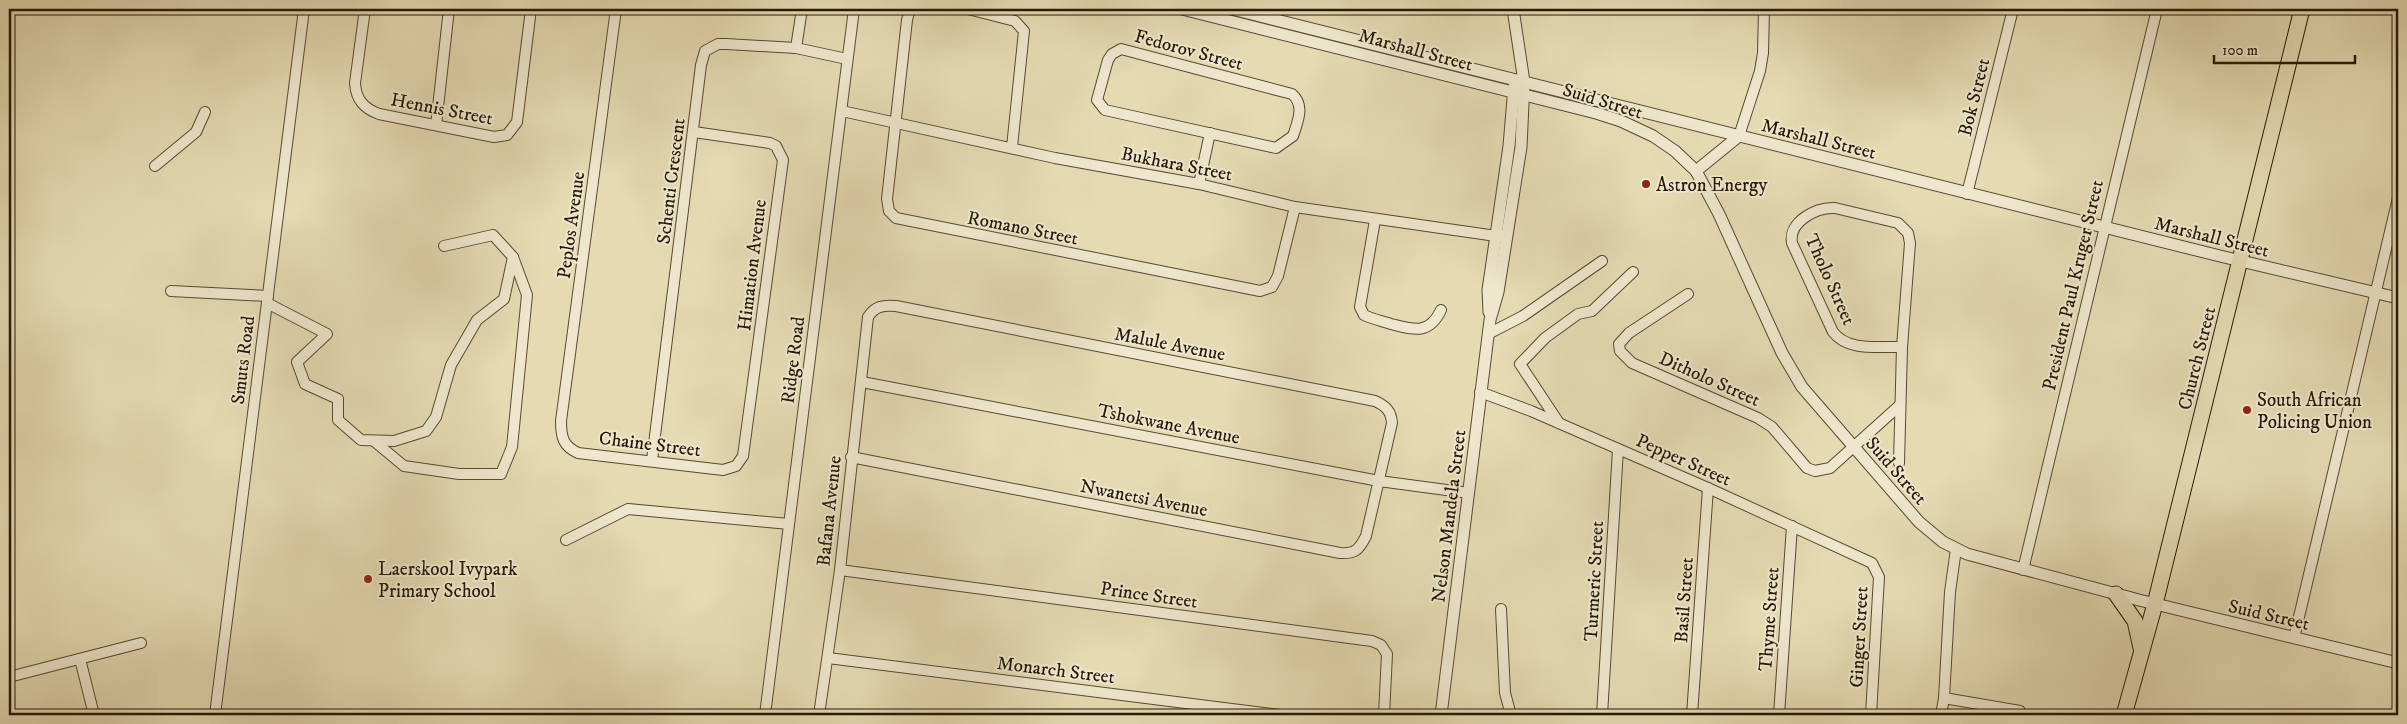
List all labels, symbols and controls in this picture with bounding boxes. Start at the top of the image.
street label: Marshall Street [1356,24,1475,77]
street label: Fedorov Street [1132,25,1245,76]
scale bar [2214,32,2356,64]
text: 100 m [2222,41,2258,60]
street label: Bok Street [1954,56,1995,139]
street label: Suid Street [1560,78,1645,124]
street label: Hennis Street [389,88,495,131]
street label: Marshall Street [1759,114,1878,165]
street label: Schenti Crescent [652,117,691,245]
street label: Bukhara Street [1119,142,1234,187]
street label: Peplos Avenue [553,170,590,280]
place label: Astron Energy [1656,174,1769,197]
marker: Astron Energy [1640,178,1652,190]
street label: President Paul Kruger Street [2038,178,2109,393]
street label: Himation Avenue [733,198,772,332]
street label: Romano Street [965,206,1080,250]
street label: Marshall Street [2152,212,2271,263]
street label: Tholo Street [1799,230,1860,329]
street label: Church Street [2173,304,2221,412]
street label: Smuts Road [227,314,260,406]
street label: Ridge Road [777,315,810,405]
street label: Malule Avenue [1112,322,1227,367]
street label: Ditholo Street [1655,347,1763,412]
place label: South African Policing Union [2257,389,2372,434]
street label: Tshokwane Avenue [1096,399,1242,450]
marker: South African Policing Union [2241,404,2253,416]
street label: Chaine Street [598,427,702,462]
street label: Nelson Mandela Street [1427,429,1471,604]
street label: Pepper Street [1632,429,1735,492]
street label: Suid Street [1860,432,1932,510]
street label: Bafana Avenue [812,455,847,568]
street label: Nwanetsi Avenue [1078,475,1210,522]
street label: Turmeric Street [1580,520,1609,642]
street label: Basil Street [1670,556,1699,644]
place label: Laerskool Ivypark Primary School [378,558,518,603]
street label: Thyme Street [1754,566,1785,672]
marker: Laerskool Ivypark Primary School [362,573,374,585]
street label: Prince Street [1099,577,1199,614]
street label: Ginger Street [1845,586,1874,688]
street label: Suid Street [2226,595,2311,636]
street label: Monarch Street [996,652,1116,689]

